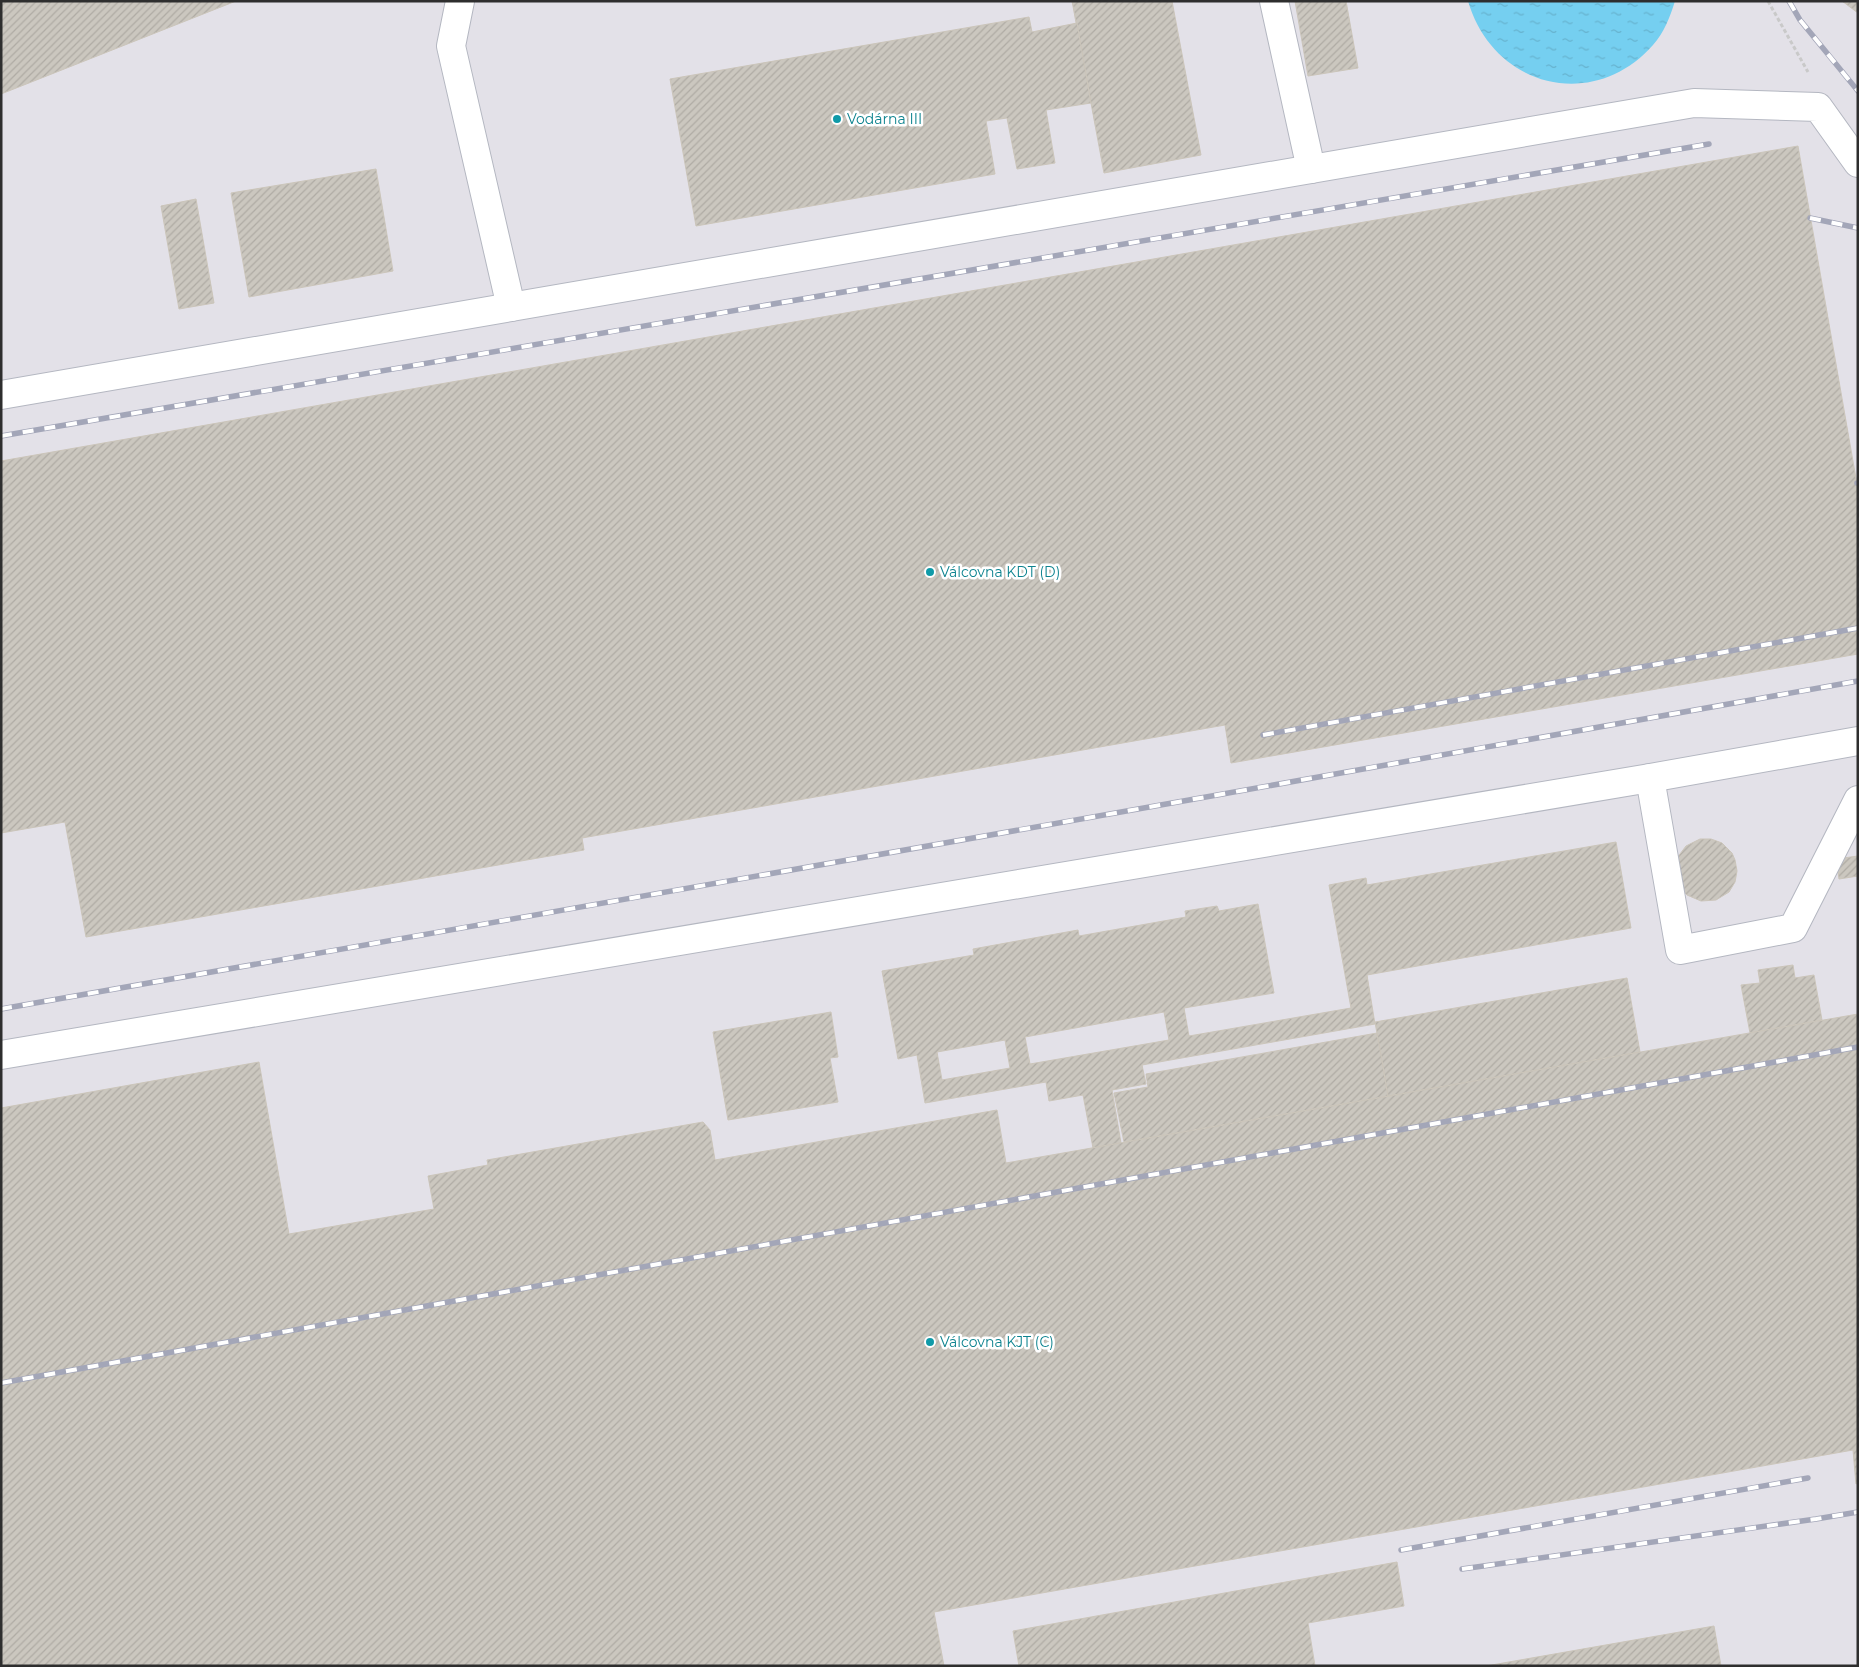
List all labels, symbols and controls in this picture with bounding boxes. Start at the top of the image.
place label: Vodárna III [847,110,922,128]
marker: Vodárna III [831,113,843,125]
place label: Válcovna KDT (D) [940,563,1060,581]
marker: Válcovna KDT (D) [924,566,936,578]
place label: Válcovna KJT (C) [940,1333,1054,1351]
marker: Válcovna KJT (C) [924,1336,936,1348]

